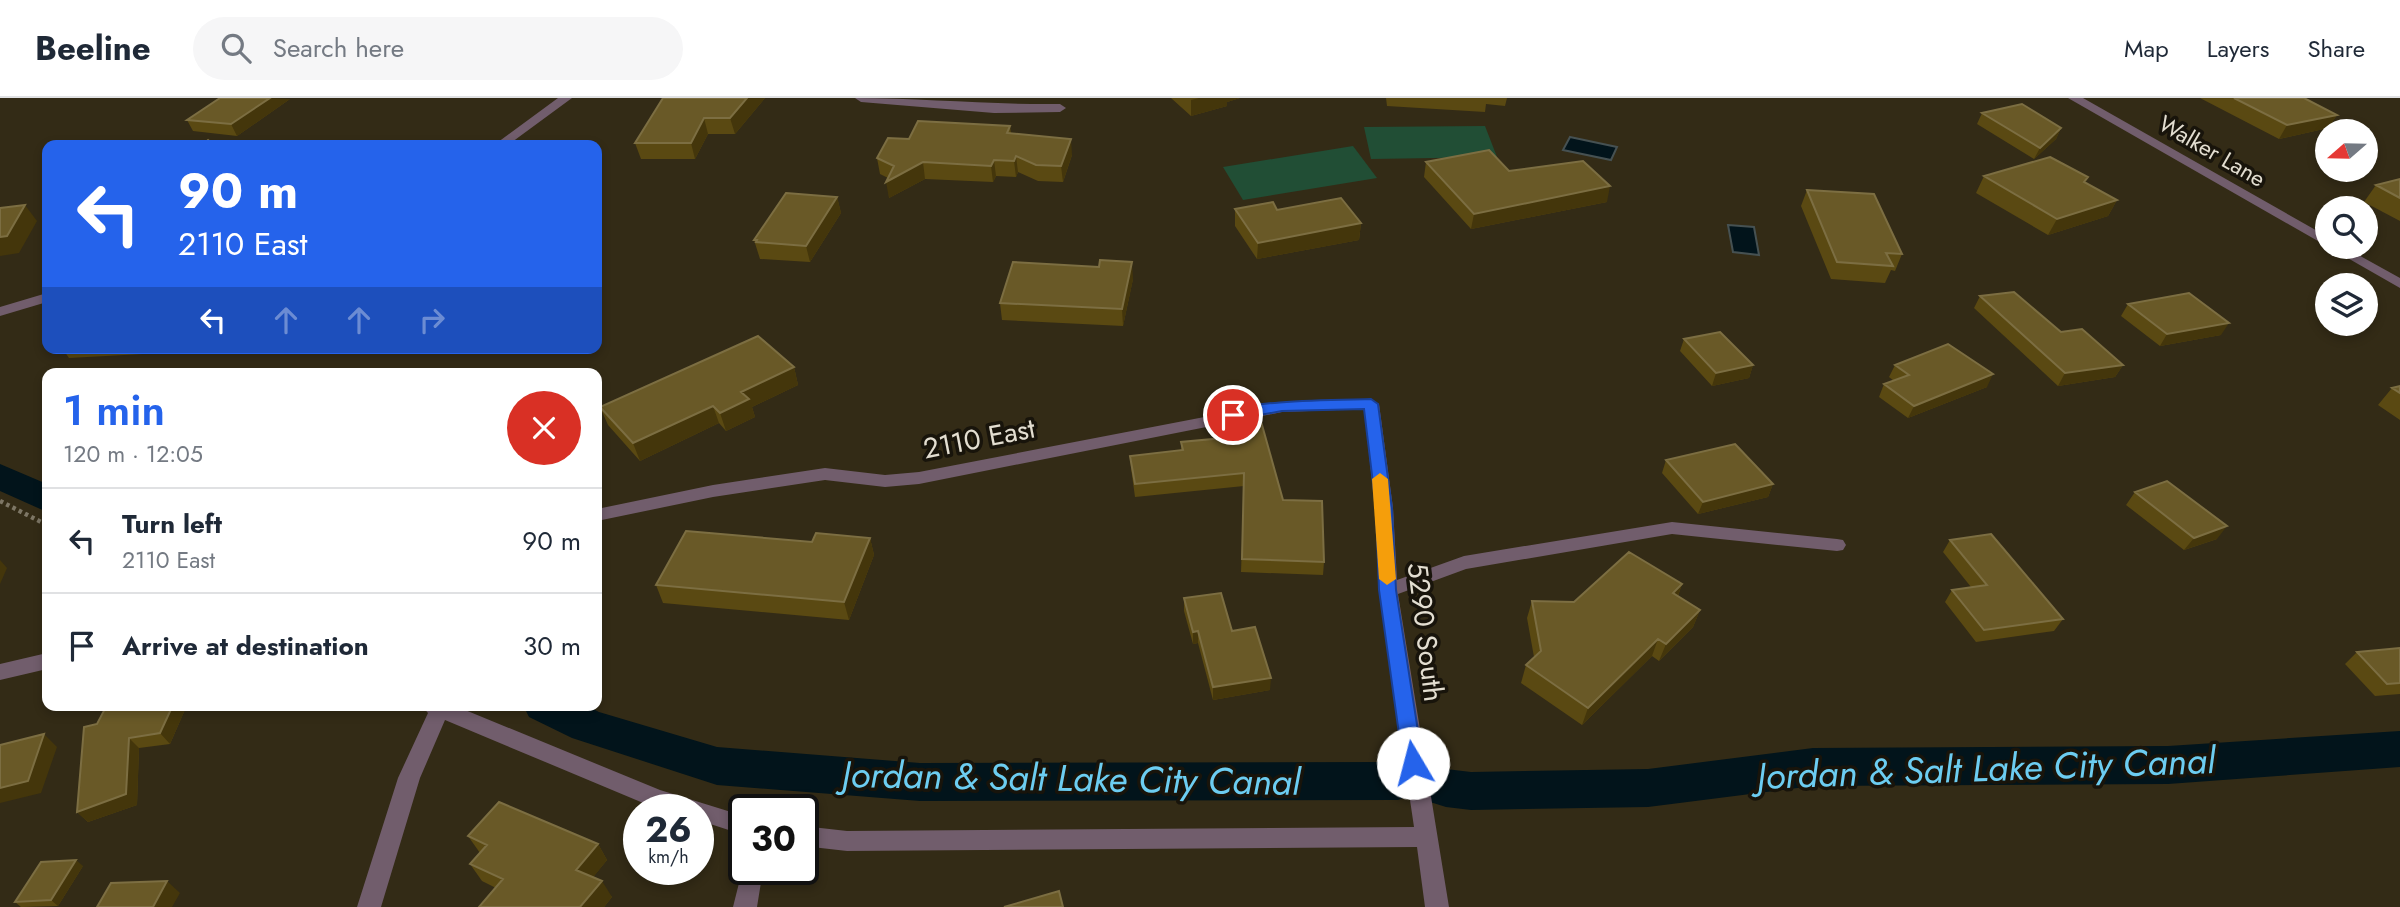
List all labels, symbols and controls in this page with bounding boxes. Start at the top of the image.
search box [193,17,683,80]
text: Beeline [35,25,151,72]
icon: search [217,29,255,67]
text: Search here [273,29,404,67]
text: Map [2124,31,2169,66]
text: Layers [2207,31,2269,66]
text: Share [2307,31,2365,66]
street label: Walker Lane [2152,107,2272,195]
north arrow [2315,119,2378,182]
map controls [2315,119,2378,336]
text: 90 m [178,156,298,226]
icon: left [63,168,154,259]
button: search [2315,196,2378,259]
text: 2110 East [178,221,307,267]
button: layers [2315,273,2378,336]
icon: left [194,301,232,339]
icon: ahead [267,301,305,339]
icon: ahead [340,301,378,339]
icon: right [413,301,451,339]
text: 1 min [63,380,165,441]
pin [1203,385,1263,445]
button: close [507,391,581,465]
icon: arrive [1214,396,1252,434]
street label: 2110 East [920,408,1039,469]
text: 120 m · 12:05 [63,437,203,471]
text: Turn left [122,505,222,543]
icon: left [63,522,101,560]
text: 90 m [522,522,581,560]
text: 2110 East [122,543,215,577]
street label: 5290 South [1397,560,1454,704]
icon: arrive [63,627,101,665]
text: Arrive at destination [122,627,369,665]
text: 30 m [523,627,581,665]
position arrow [1376,726,1450,800]
water label: Jordan & Salt Lake City Canal [1749,733,2218,803]
water label: Jordan & Salt Lake City Canal [834,747,1302,809]
speed limit sign: 30 [728,794,819,885]
text: 26 [645,805,692,855]
text: km/h [648,844,689,870]

